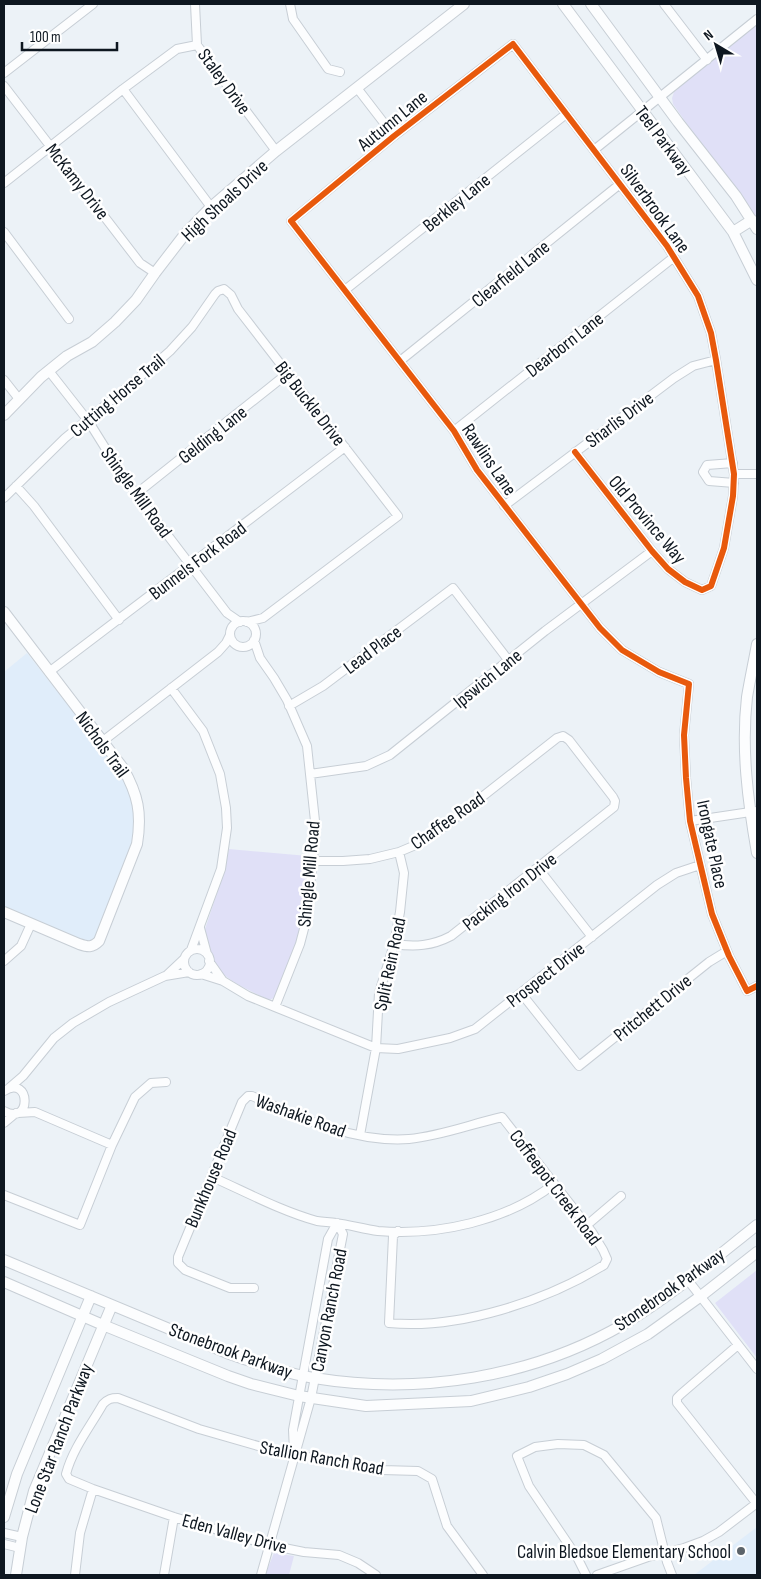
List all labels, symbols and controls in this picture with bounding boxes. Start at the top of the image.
scale bar [22,20,118,52]
north arrow [691,20,741,70]
text: N [700,26,716,44]
text: 100 m [30,28,61,47]
street label: Staley Drive [192,44,255,119]
street label: Autumn Lane [353,86,433,157]
street label: Teel Parkway [629,102,697,181]
street label: McKamy Drive [40,139,114,225]
street label: High Shoals Drive [177,155,273,247]
street label: Silverbrook Lane [615,160,695,258]
street label: Berkley Lane [418,169,495,237]
street label: Clearfield Lane [467,236,555,313]
street label: Dearborn Lane [521,308,608,383]
street label: Cutting Horse Trail [66,350,170,443]
street label: Big Buckle Drive [270,357,350,451]
street label: Sharlis Drive [581,387,659,453]
street label: Gelding Lane [174,401,252,469]
street label: Rawlins Lane [456,419,521,500]
street label: Shingle Mill Road [95,443,176,543]
street label: Old Province Way [603,471,691,569]
street label: Bunnels Fork Road [145,517,251,605]
street label: Lead Place [339,621,406,679]
street label: Ipswich Lane [449,645,527,714]
street label: Nichols Trail [70,707,133,782]
street label: Chaffee Road [406,787,489,855]
street label: Irongate Place [691,798,732,891]
street label: Shingle Mill Road [293,820,326,928]
street label: Packing Iron Drive [458,848,562,936]
street label: Split Rein Road [369,916,412,1013]
street label: Prospect Drive [502,938,590,1013]
street label: Pritchett Drive [609,970,697,1047]
street label: Washakie Road [252,1089,349,1143]
street label: Bunkhouse Road [180,1126,242,1231]
street label: Coffeepot Creek Road [504,1126,606,1250]
street label: Stonebrook Parkway [610,1243,730,1337]
street label: Canyon Ranch Road [306,1247,353,1374]
street label: Stonebrook Parkway [166,1318,296,1385]
street label: Lone Star Ranch Parkway [20,1360,99,1517]
street label: Stallion Ranch Road [258,1436,386,1481]
street label: Eden Valley Drive [180,1509,290,1560]
place label: Calvin Bledsoe Elementary School [517,1541,731,1564]
marker: Calvin Bledsoe Elementary School [735,1545,747,1557]

